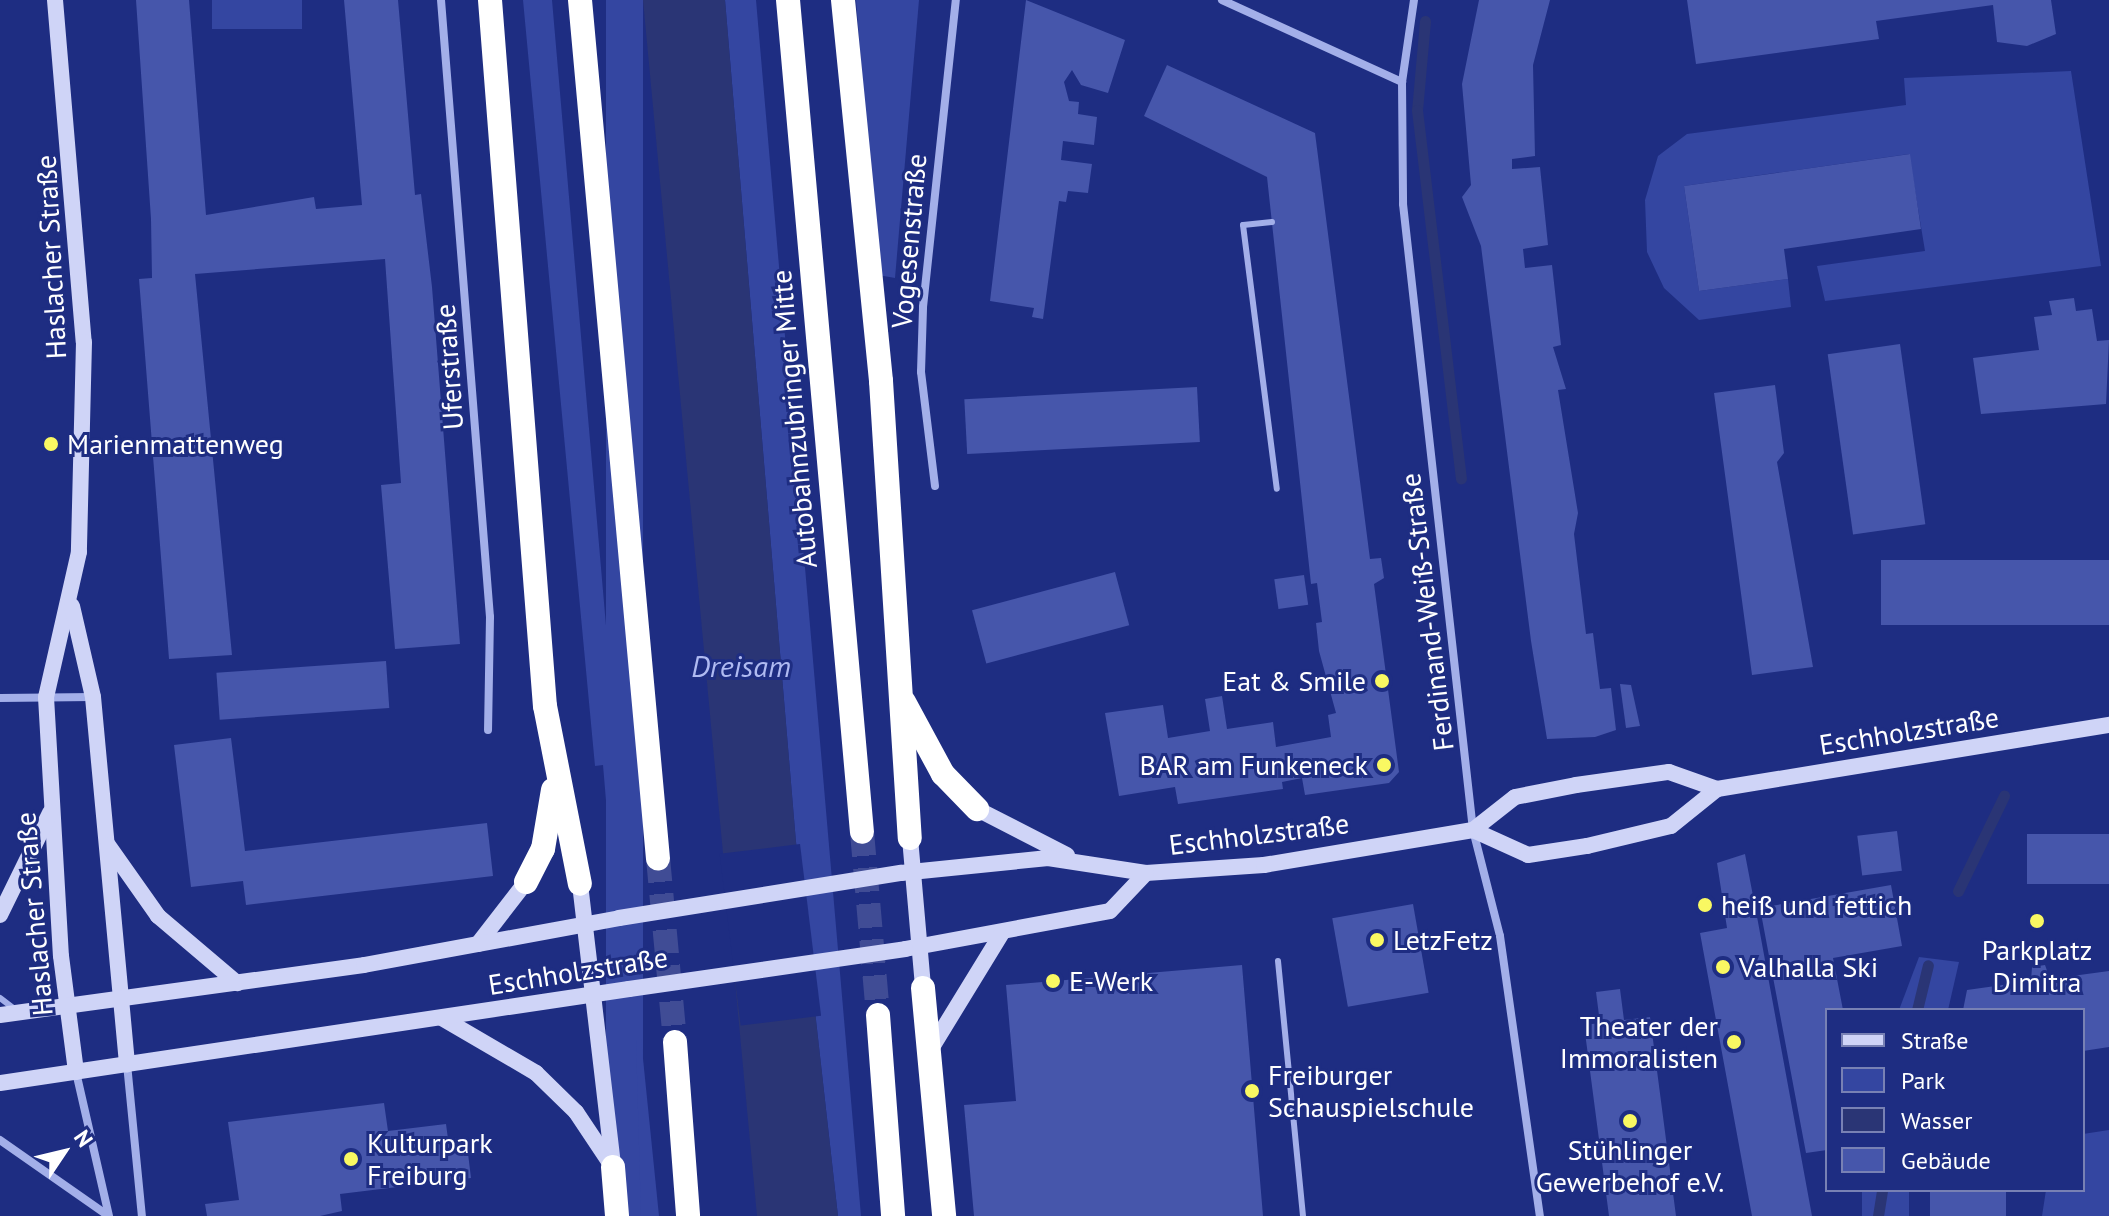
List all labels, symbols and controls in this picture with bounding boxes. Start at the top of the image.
street label: Vogesenstraße [885,152,933,330]
street label: Haslacher Straße [29,154,73,360]
street label: Autobahnzubringer Mitte [764,269,824,569]
street label: Uferstraße [428,303,470,431]
place label: Marienmattenweg [67,427,284,461]
marker: Marienmattenweg [42,435,60,453]
street label: Ferdinand-Weiß-Straße [1393,471,1461,753]
water label: Dreisam [691,648,791,684]
place label: Eat & Smile [1222,664,1366,698]
marker: Eat & Smile [1373,672,1391,690]
street label: Eschholzstraße [1817,700,2001,762]
place label: BAR am Funkeneck [1140,748,1368,782]
marker: BAR am Funkeneck [1375,756,1393,774]
street label: Eschholzstraße [1167,806,1351,862]
street label: Haslacher Straße [8,811,60,1017]
place label: heiß und fettich [1721,888,1912,922]
marker: heiß und fettich [1696,896,1714,914]
marker: Parkplatz Dimitra [2028,912,2046,930]
place label: LetzFetz [1393,923,1493,957]
marker: LetzFetz [1368,931,1386,949]
place label: Parkplatz Dimitra [1982,933,2092,999]
street label: Eschholzstraße [486,940,670,1002]
place label: Valhalla Ski [1739,950,1878,984]
marker: Valhalla Ski [1714,958,1732,976]
place label: E-Werk [1069,964,1153,998]
marker: E-Werk [1044,972,1062,990]
legend [1825,1008,2085,1192]
place label: Theater der Immoralisten [1560,1009,1718,1075]
text: Straße [1901,1025,1968,1056]
marker: Theater der Immoralisten [1725,1033,1743,1051]
place label: Freiburger Schauspielschule [1268,1058,1474,1124]
text: Park [1901,1065,1945,1096]
marker: Freiburger Schauspielschule [1243,1082,1261,1100]
text: Wasser [1901,1105,1972,1136]
north arrow [24,1112,104,1192]
marker: Stühlinger Gewerbehof e.V. [1621,1112,1639,1130]
text: N [68,1124,99,1152]
place label: Kulturpark Freiburg [367,1126,493,1192]
place label: Stühlinger Gewerbehof e.V. [1536,1133,1724,1199]
text: Gebäude [1901,1145,1991,1176]
marker: Kulturpark Freiburg [342,1150,360,1168]

